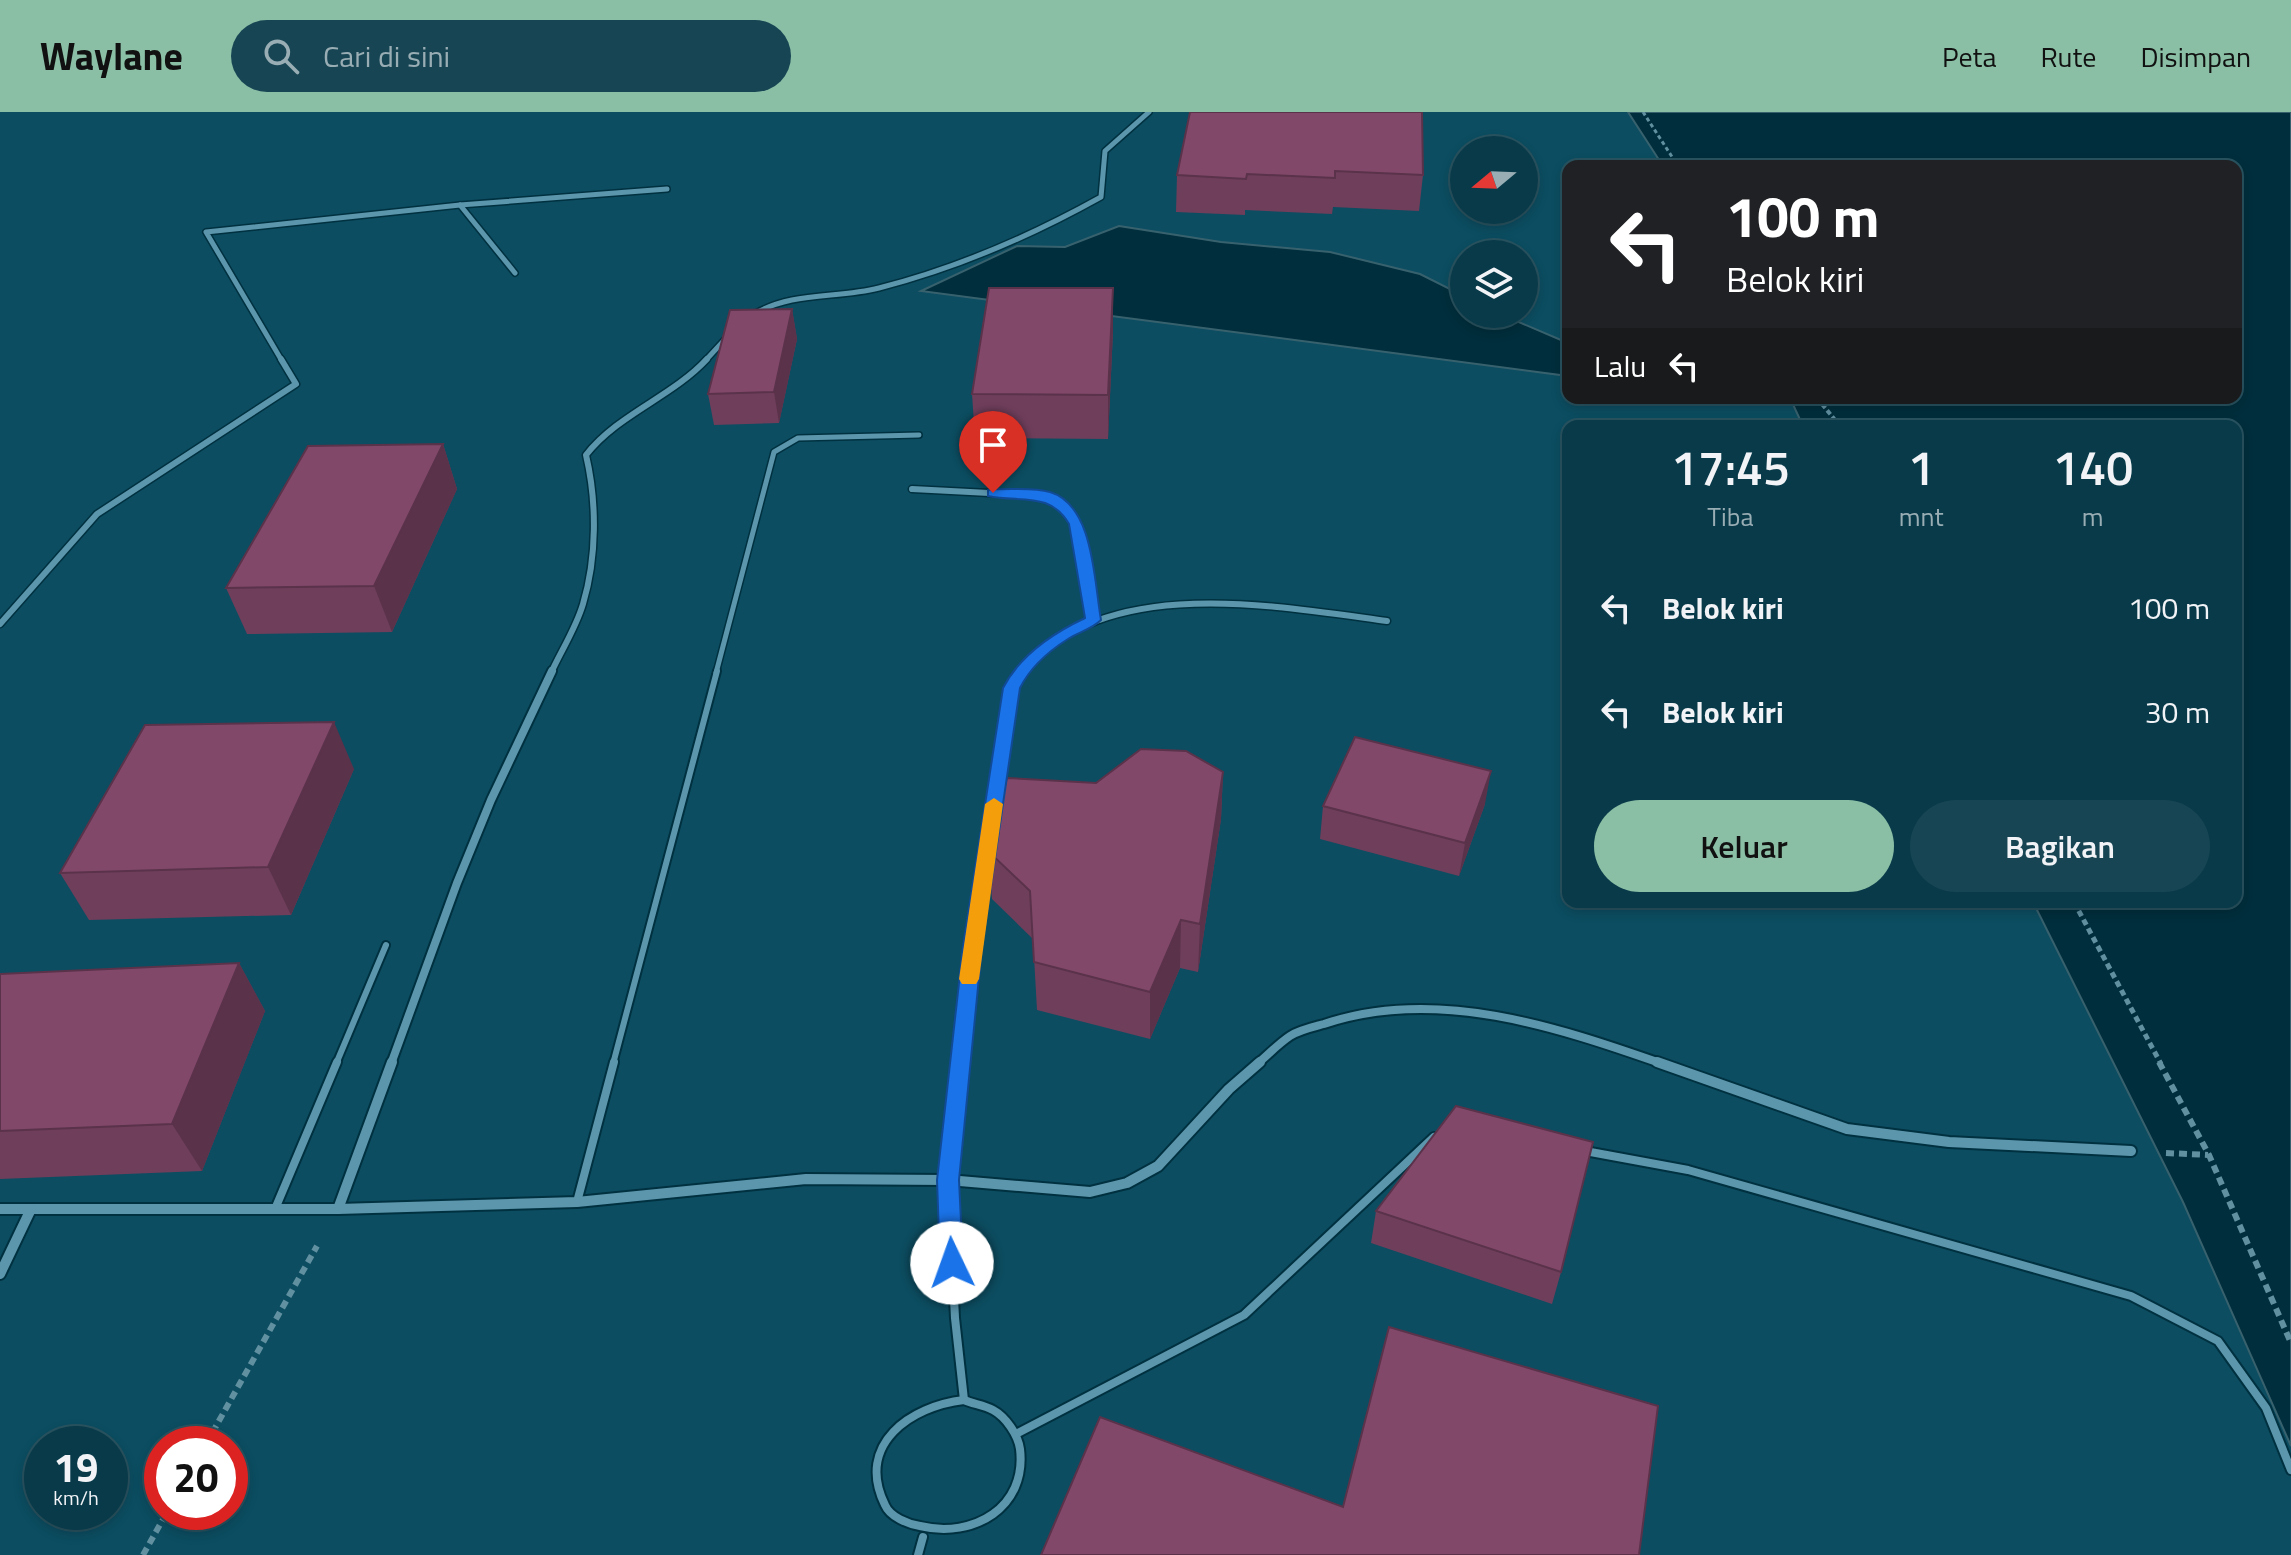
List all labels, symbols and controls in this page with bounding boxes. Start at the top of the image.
search box [231,20,791,92]
text: Waylane [40,27,183,85]
text: Cari di sini [323,33,450,79]
icon: search [259,34,303,78]
text: Peta [1942,35,1996,78]
text: Rute [2040,35,2096,78]
text: Disimpan [2140,35,2251,78]
north arrow [1450,136,1538,224]
map controls [1450,136,1538,328]
text: 100 m [1726,174,1879,259]
icon: left [1594,192,1698,296]
button: layers [1450,240,1538,328]
text: Belok kiri [1726,251,1864,306]
text: Lalu [1594,343,1646,389]
icon: left [1662,344,1706,388]
pin [959,411,1027,493]
icon: arrive [971,423,1015,467]
text: 17:45 [1671,431,1790,504]
text: 1 [1908,431,1935,504]
text: 140 [2052,431,2133,504]
text: Tiba [1707,497,1753,536]
text: mnt [1899,497,1944,536]
text: m [2082,497,2104,536]
text: Belok kiri [1662,585,1784,631]
text: 100 m [2128,585,2210,631]
icon: left [1594,586,1638,630]
text: Belok kiri [1662,689,1784,735]
text: 30 m [2145,689,2210,735]
icon: left [1594,690,1638,734]
button: Keluar [1594,800,1894,892]
button: Bagikan [1910,800,2210,892]
position arrow [910,1221,994,1305]
speed limit sign: 20 [144,1426,248,1530]
text: 19 [54,1437,98,1498]
text: km/h [53,1482,99,1513]

